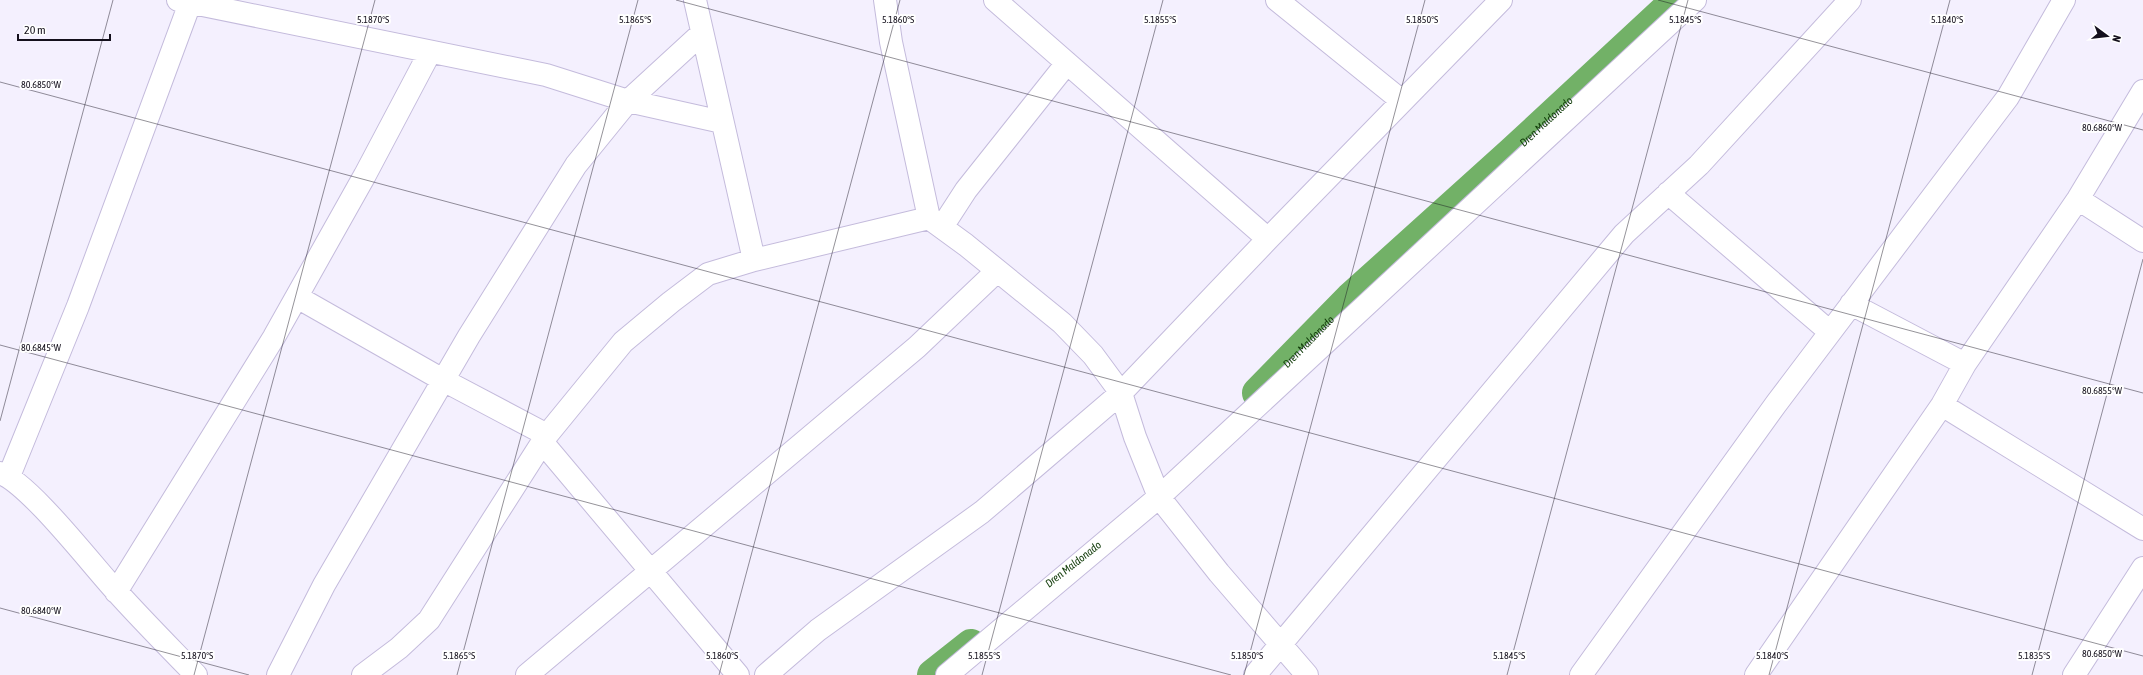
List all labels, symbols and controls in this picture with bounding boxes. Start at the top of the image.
text: 5.1870°S [357,14,389,25]
text: 5.1865°S [619,14,651,25]
text: 5.1860°S [882,14,914,25]
text: 5.1855°S [1144,14,1176,25]
text: 5.1850°S [1406,14,1438,25]
text: 5.1845°S [1669,14,1701,25]
text: 5.1840°S [1931,14,1963,25]
scale bar [18,16,110,42]
north arrow [2087,16,2127,56]
text: 20 m [24,23,46,37]
text: N [2110,34,2123,43]
text: 80.6850°W [21,79,62,90]
water label: Dren Maldonado [1517,94,1575,149]
text: 80.6860°W [2082,122,2123,133]
water label: Dren Maldonado [1280,313,1336,370]
text: 80.6845°W [21,342,62,353]
text: 80.6855°W [2082,385,2123,396]
water label: Dren Maldonado [1043,539,1103,589]
text: 80.6840°W [21,605,62,616]
text: 80.6850°W [2082,648,2123,659]
text: 5.1870°S [181,650,213,661]
text: 5.1865°S [443,650,475,661]
text: 5.1860°S [706,650,738,661]
text: 5.1855°S [968,650,1000,661]
text: 5.1850°S [1231,650,1263,661]
text: 5.1845°S [1493,650,1525,661]
text: 5.1840°S [1756,650,1788,661]
text: 5.1835°S [2018,650,2050,661]

